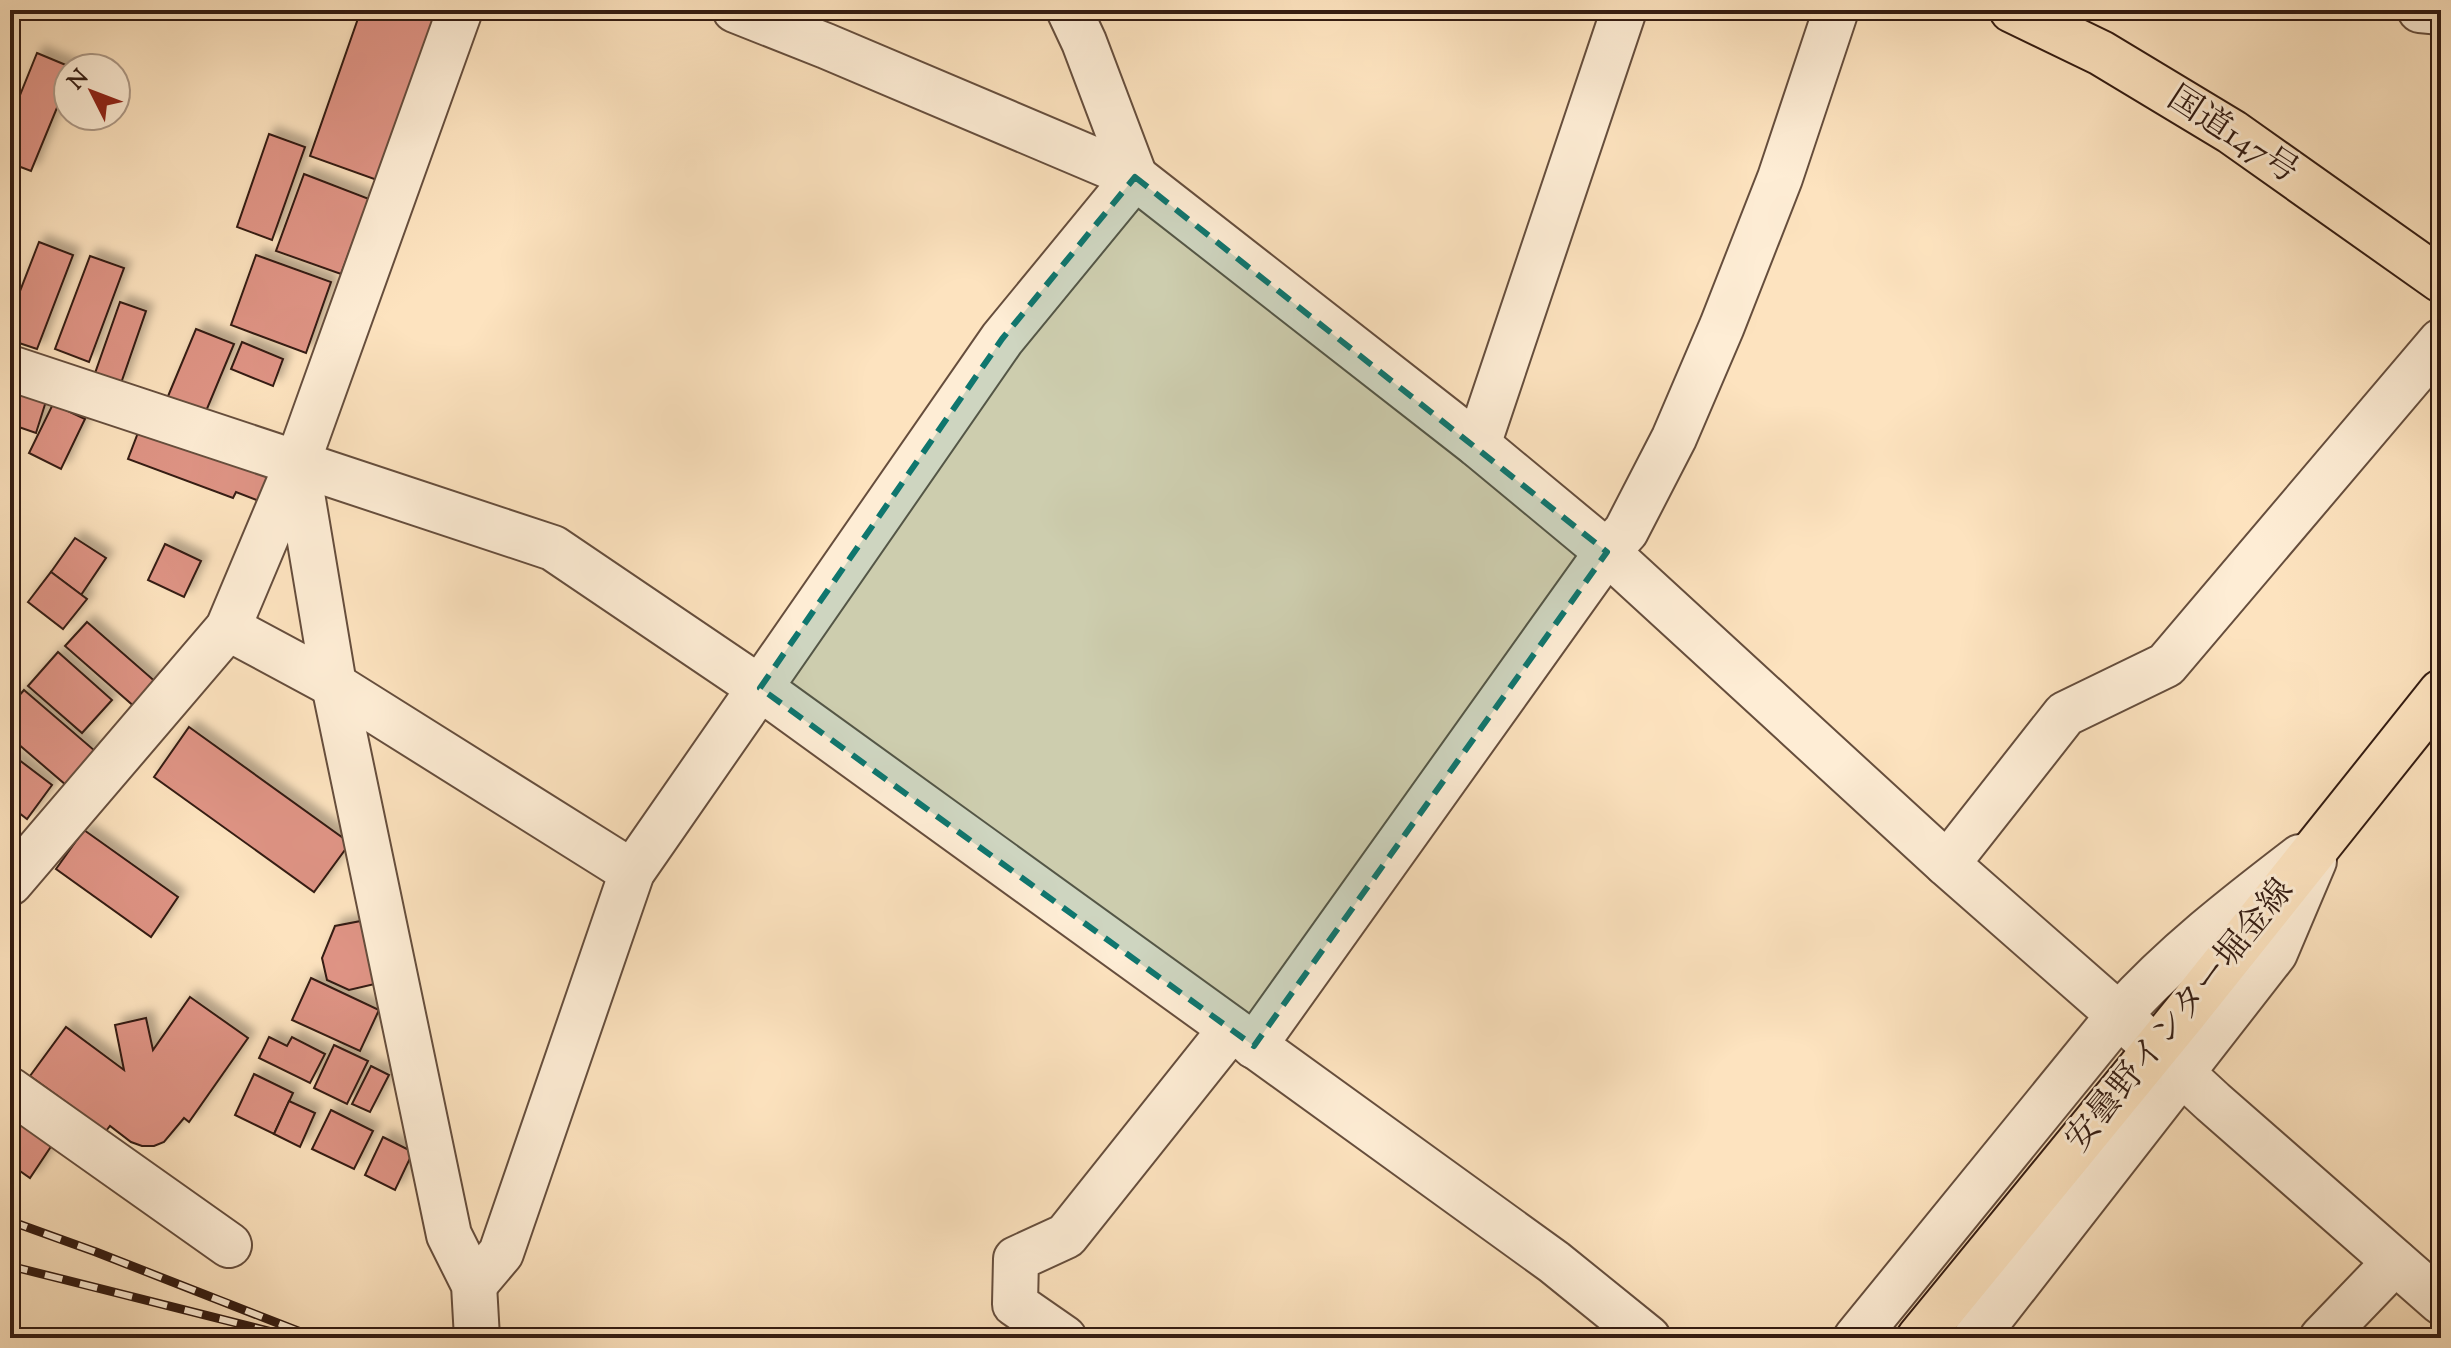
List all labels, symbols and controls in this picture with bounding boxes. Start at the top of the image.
north arrow [52,52,132,132]
text: N [62,63,97,98]
street label: 国道147号 [2157,75,2307,197]
street label: 安曇野インター堀金線 [2055,869,2307,1163]

